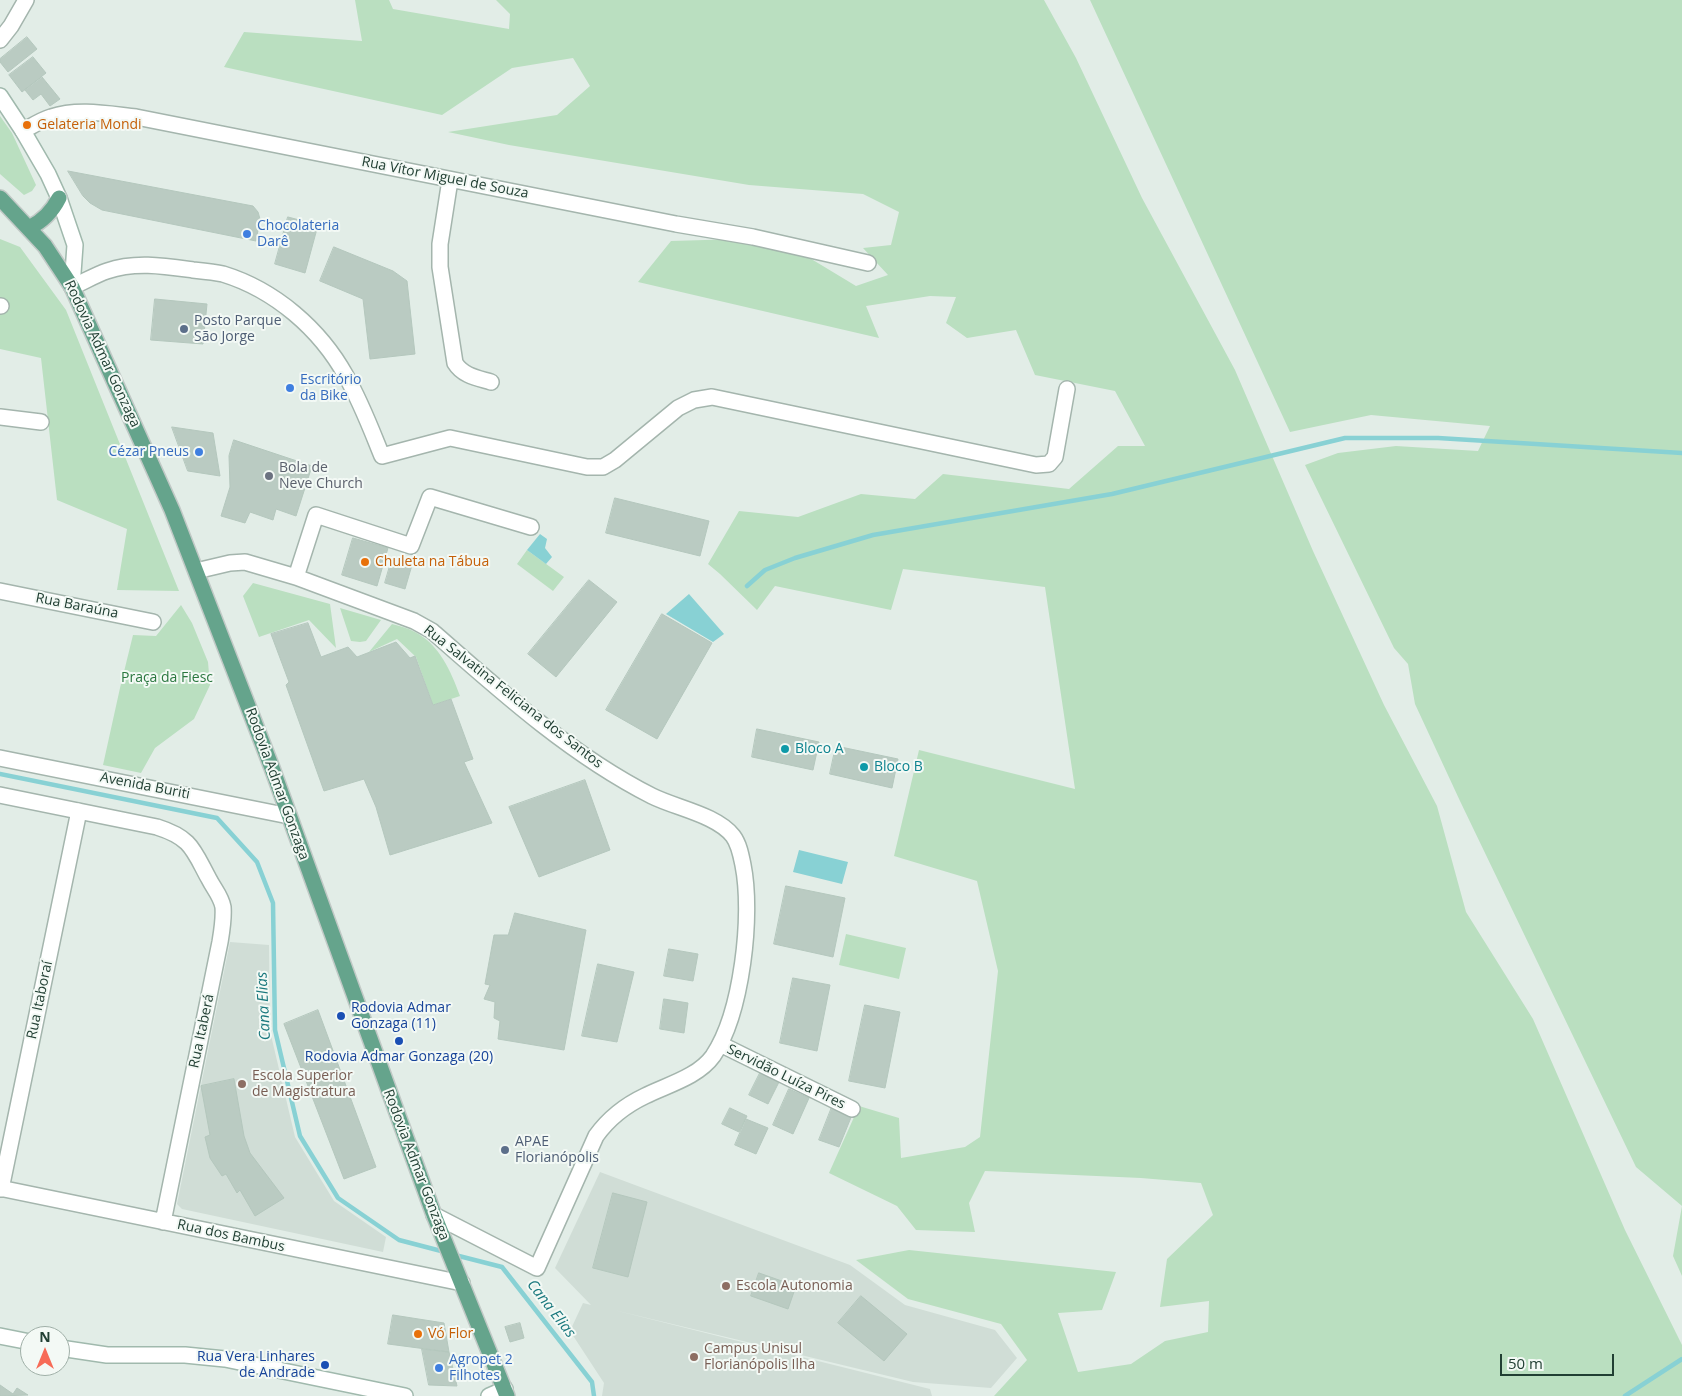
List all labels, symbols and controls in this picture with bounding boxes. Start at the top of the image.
place label: Gelateria Mondi [37,117,142,133]
marker: Gelateria Mondi [21,119,33,131]
street label: Rua Vítor Miguel de Souza [360,154,530,202]
place label: Chocolateria Darê [257,218,339,250]
marker: Chocolateria Darê [241,228,253,240]
street label: Rodovia Admar Gonzaga [60,278,144,430]
place label: Posto Parque São Jorge [194,313,282,346]
marker: Posto Parque São Jorge [178,323,190,335]
place label: Escritório da Bike [300,372,362,404]
marker: Escritório da Bike [284,382,296,394]
place label: Cézar Pneus [108,444,189,460]
marker: Cézar Pneus [193,446,205,458]
place label: Bola de Neve Church [279,460,363,492]
marker: Bola de Neve Church [263,470,275,482]
place label: Chuleta na Tábua [375,554,489,570]
marker: Chuleta na Tábua [359,556,371,568]
street label: Rua Baraúna [34,590,120,622]
street label: Rua Salvatina Feliciana dos Santos [420,622,606,772]
park label: Praça da Fiesc [121,670,213,686]
street label: Rodovia Admar Gonzaga [242,706,312,862]
place label: Bloco A [795,741,844,757]
marker: Bloco A [779,743,791,755]
place label: Bloco B [874,759,923,775]
marker: Bloco B [858,761,870,773]
street label: Avenida Buriti [99,769,191,803]
street label: Rua Itaboraí [24,959,56,1041]
water label: Cana Elias [253,971,275,1041]
street label: Rua Itaberá [186,992,218,1070]
place label: Rodovia Admar Gonzaga (11) [351,1000,451,1032]
marker: Rodovia Admar Gonzaga (11) [335,1010,347,1022]
marker: Rodovia Admar Gonzaga (20) [393,1035,405,1047]
street label: Servidão Luíza Pires [724,1041,848,1113]
place label: Rodovia Admar Gonzaga (20) [305,1049,493,1065]
place label: Escola Superior de Magistratura [252,1068,356,1100]
marker: Escola Superior de Magistratura [236,1078,248,1090]
street label: Rodovia Admar Gonzaga [379,1087,453,1243]
place label: APAE Florianópolis [515,1134,599,1166]
marker: APAE Florianópolis [499,1144,511,1156]
street label: Rua dos Bambus [176,1216,286,1256]
water label: Cana Elias [523,1276,579,1342]
place label: Escola Autonomia [736,1278,853,1294]
marker: Escola Autonomia [720,1280,732,1292]
north arrow [20,1326,70,1376]
place label: Vó Flor [428,1326,473,1342]
text: N [39,1327,51,1346]
marker: Vó Flor [412,1328,424,1340]
place label: Campus Unisul Florianópolis Ilha [704,1341,815,1374]
scale bar [1502,1344,1616,1376]
place label: Rua Vera Linhares de Andrade [197,1349,315,1381]
marker: Campus Unisul Florianópolis Ilha [688,1351,700,1363]
place label: Agropet 2 Filhotes [449,1352,513,1384]
text: 50 m [1508,1353,1543,1373]
marker: Rua Vera Linhares de Andrade [319,1359,331,1371]
marker: Agropet 2 Filhotes [433,1362,445,1374]

